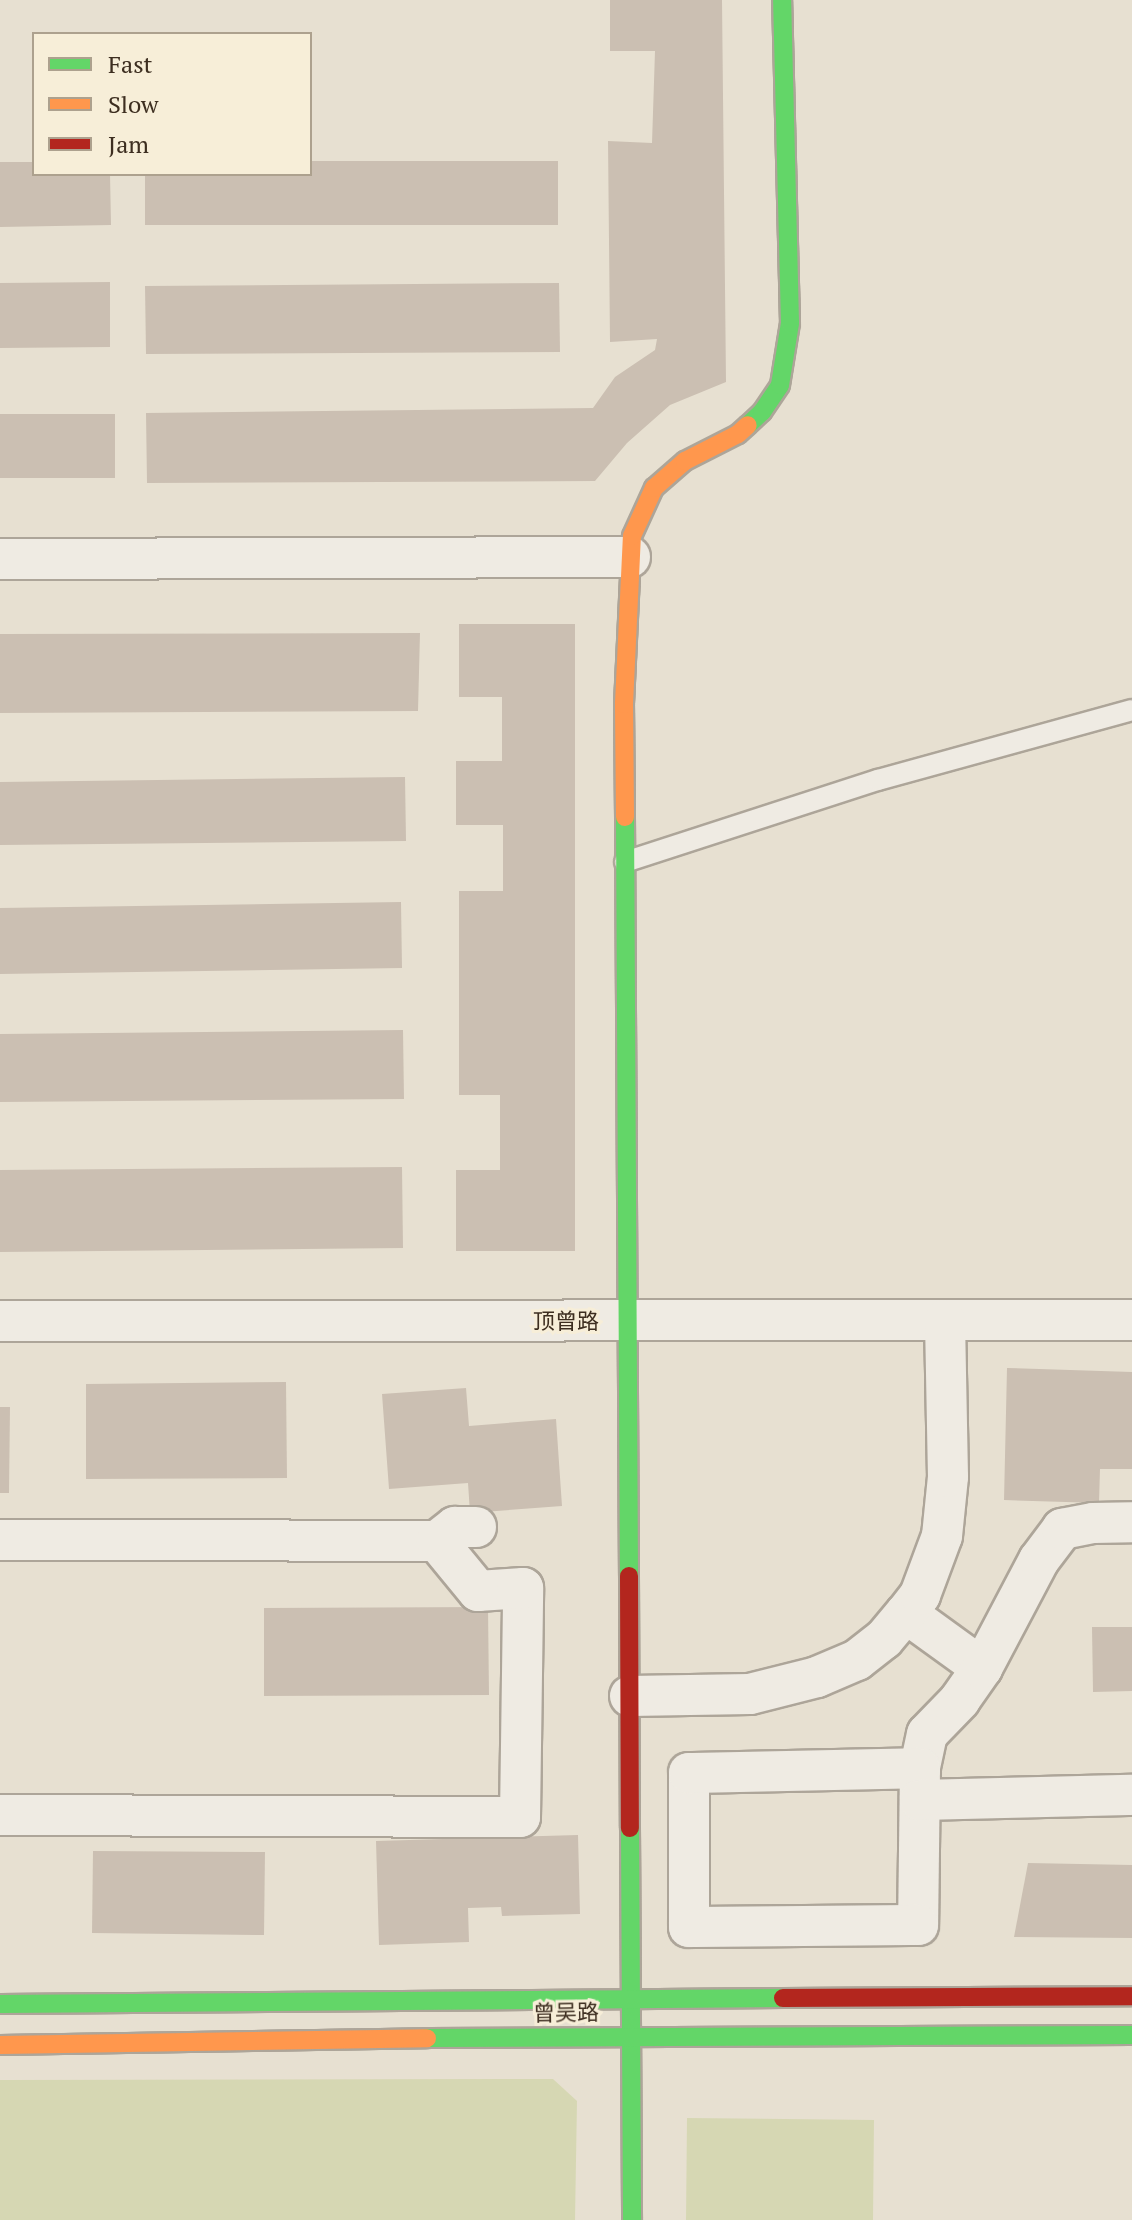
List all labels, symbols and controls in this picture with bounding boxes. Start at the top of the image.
legend [32,32,312,176]
text: Fast [108,48,152,80]
text: Slow [108,88,159,120]
text: Jam [108,128,149,160]
street label: 顶曾路 [533,1308,599,1334]
street label: 曾吴路 [533,1998,599,2026]

